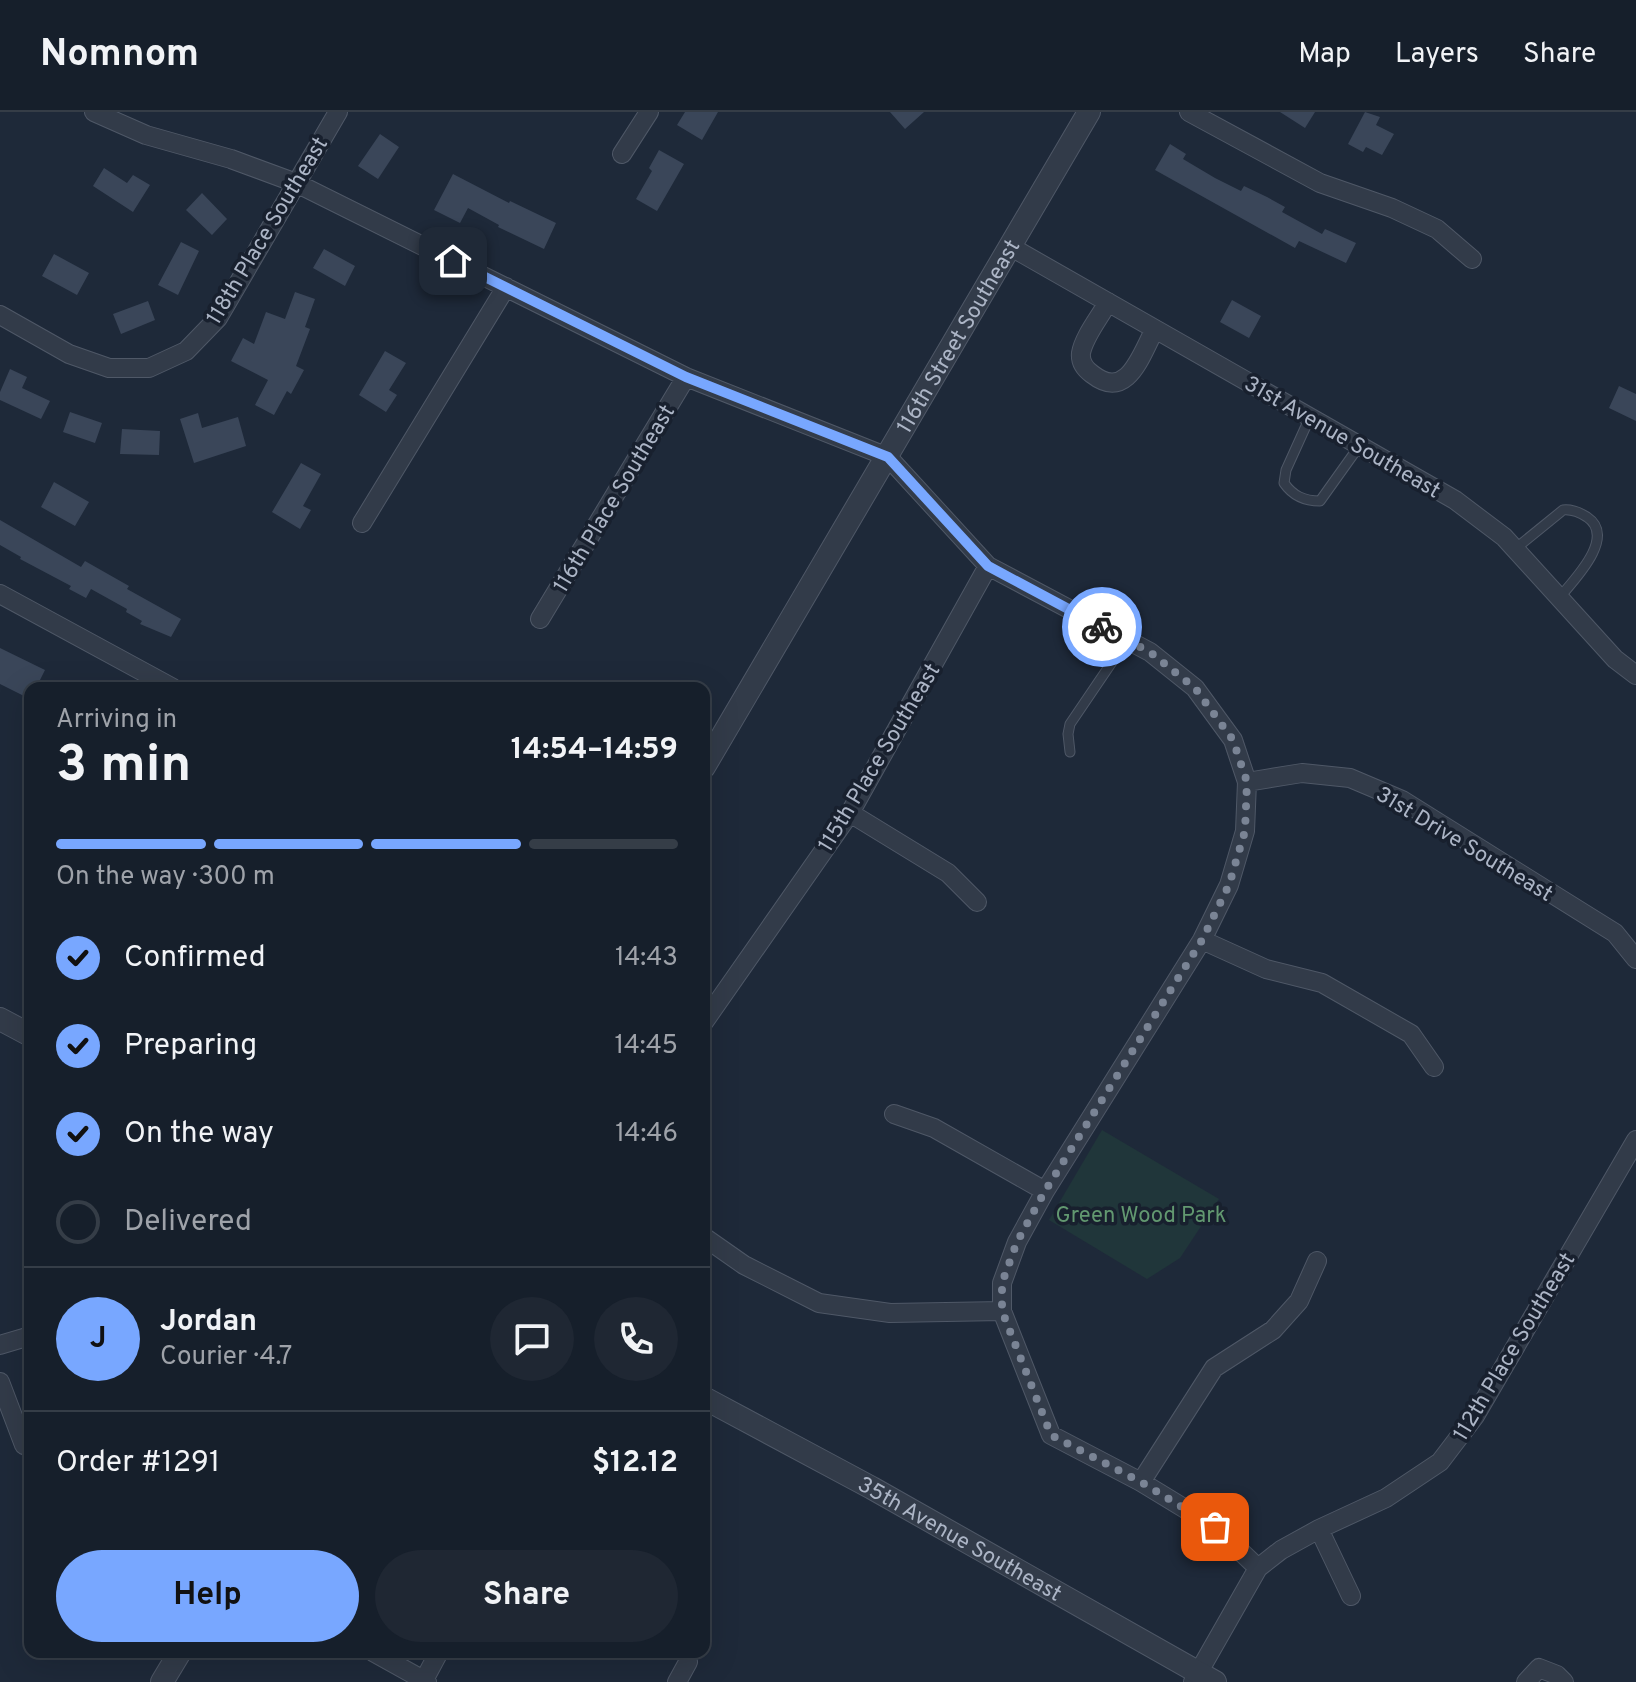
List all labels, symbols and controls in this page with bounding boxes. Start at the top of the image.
text: Nomnom [40,31,199,80]
text: Map [1298,37,1351,73]
text: Layers [1395,37,1479,73]
text: Share [1523,37,1596,73]
street label: 118th Place Southeast [201,132,335,330]
pin [419,227,487,295]
street label: 116th Street Southeast [892,235,1027,439]
icon: home [431,239,475,283]
street label: 31st Avenue Southeast [1239,371,1445,505]
street label: 116th Place Southeast [548,400,682,598]
courier [1062,587,1142,667]
icon: bike [1080,605,1124,649]
street label: 115th Place Southeast [813,659,947,857]
text: Arriving in [56,704,177,737]
text: 14:54–14:59 [511,732,678,769]
text: 3 min [56,734,191,800]
street label: 31st Drive Southeast [1370,782,1557,909]
text: On the way · 300 m [56,861,275,894]
icon: check [56,936,100,980]
text: Confirmed [124,940,266,977]
text: 14:43 [615,942,678,975]
icon: check [56,1024,100,1068]
text: Preparing [124,1028,257,1065]
text: 14:45 [615,1030,678,1063]
icon: check [56,1112,100,1156]
text: On the way [124,1116,274,1153]
text: 14:46 [615,1118,678,1151]
park label: Green Wood Park [1056,1203,1226,1230]
text: Delivered [124,1204,252,1241]
street label: 112th Place Southeast [1448,1248,1582,1446]
button: chat [490,1297,574,1381]
button: phone [594,1297,678,1381]
text: Jordan [160,1304,257,1341]
text: J [90,1321,106,1358]
text: Courier · 4.7 [160,1341,292,1374]
text: Order #1291 [56,1445,220,1482]
text: $12.12 [592,1445,678,1482]
street label: 35th Avenue Southeast [852,1472,1066,1608]
pin [1181,1493,1249,1561]
icon: bag [1193,1505,1237,1549]
button: Help [56,1550,359,1642]
button: Share [375,1550,678,1642]

